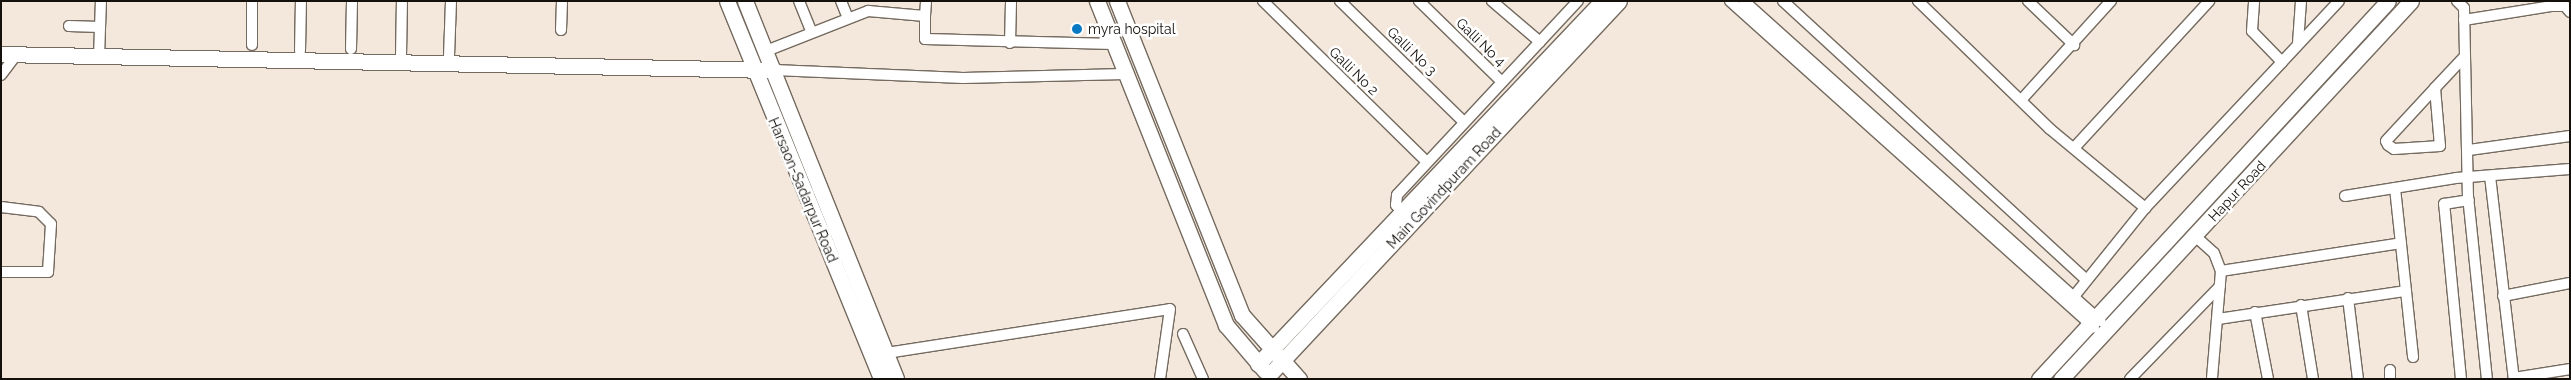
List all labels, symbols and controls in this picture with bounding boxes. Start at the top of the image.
street label: Galli No 4 [1453,14,1509,70]
place label: myra hospital [1088,21,1175,37]
marker: myra hospital [1070,22,1084,36]
street label: Galli No 3 [1384,23,1440,79]
street label: Galli No 2 [1326,44,1382,98]
street label: Harsaon-Sadarpur Road [765,115,841,265]
street label: Main Govindpuram Road [1383,124,1505,252]
street label: Hapur Road [2205,157,2269,225]

